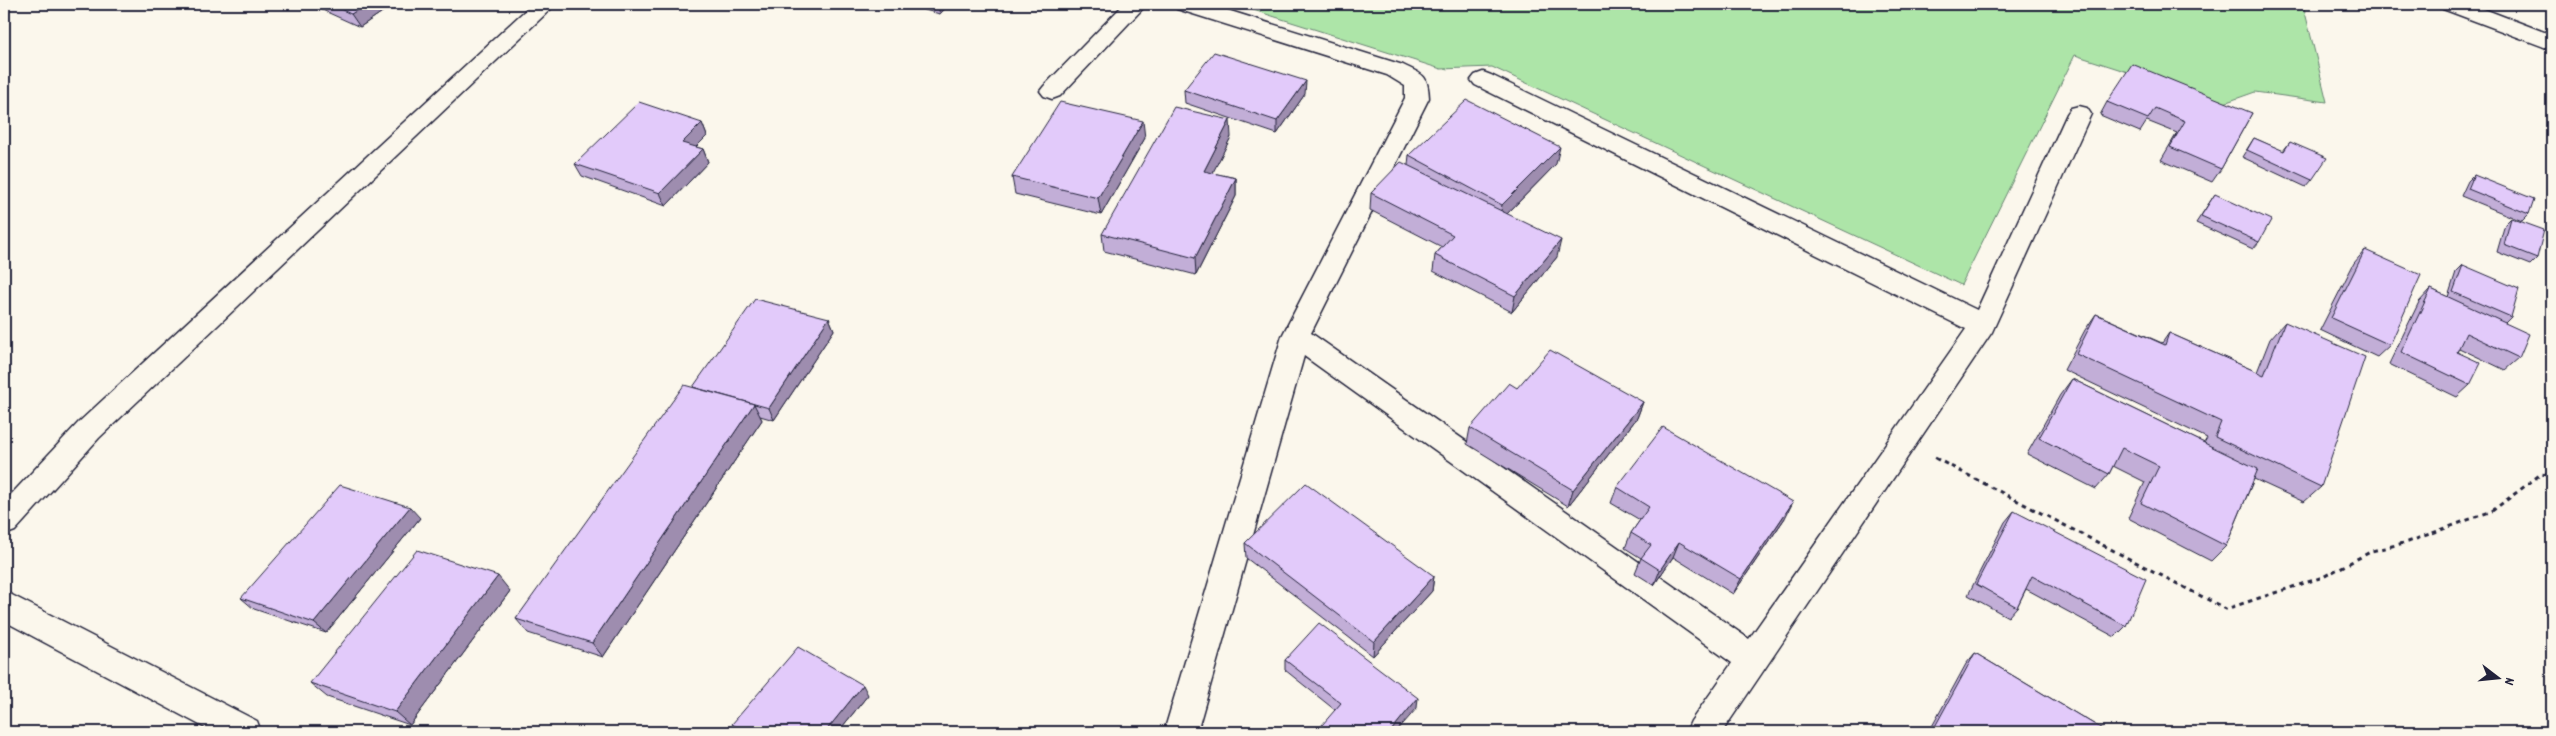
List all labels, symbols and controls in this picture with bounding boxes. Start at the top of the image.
north arrow [2474,654,2524,704]
text: N [2498,675,2519,687]

